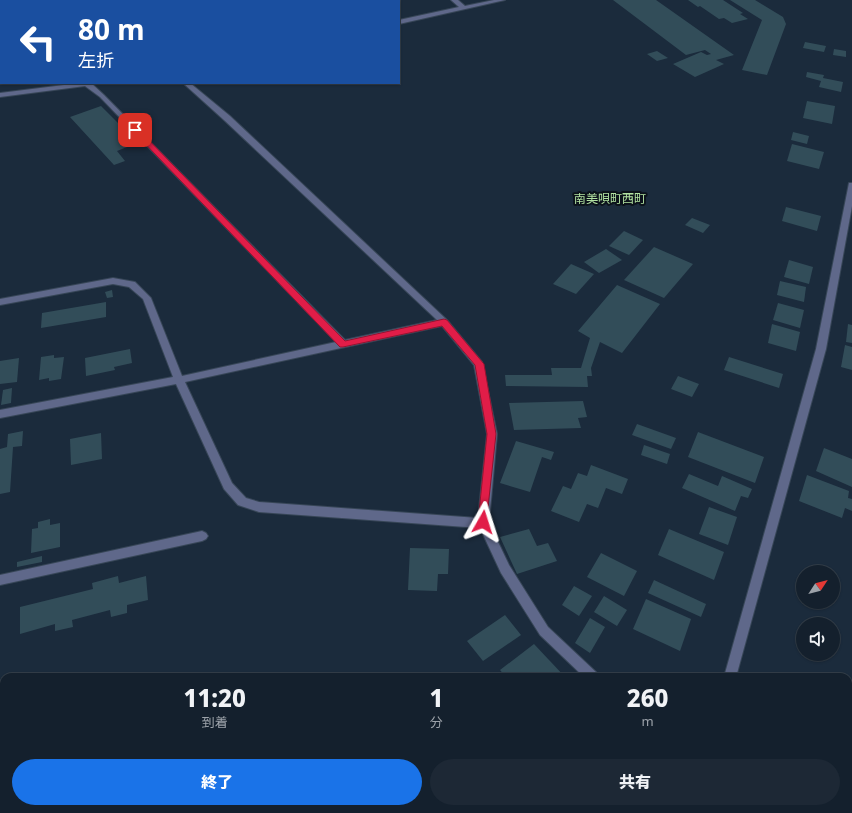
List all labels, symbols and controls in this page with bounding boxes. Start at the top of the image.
text: 80 m [78,10,145,48]
icon: left [12,16,64,68]
text: 左折 [78,48,114,72]
pin [118,113,152,147]
icon: arrive [124,119,146,141]
district label: 南美唄町西町 [574,190,646,207]
position arrow [462,501,504,543]
north arrow [796,565,840,609]
map controls [796,565,840,661]
button: sound [796,617,840,661]
text: 11:20 [184,681,246,714]
text: 1 [429,681,443,714]
text: 260 [627,681,668,714]
text: m [642,712,654,730]
text: 到着 [202,713,228,731]
text: 分 [430,713,443,731]
button: 終了 [12,759,422,805]
button: 共有 [430,759,840,805]

